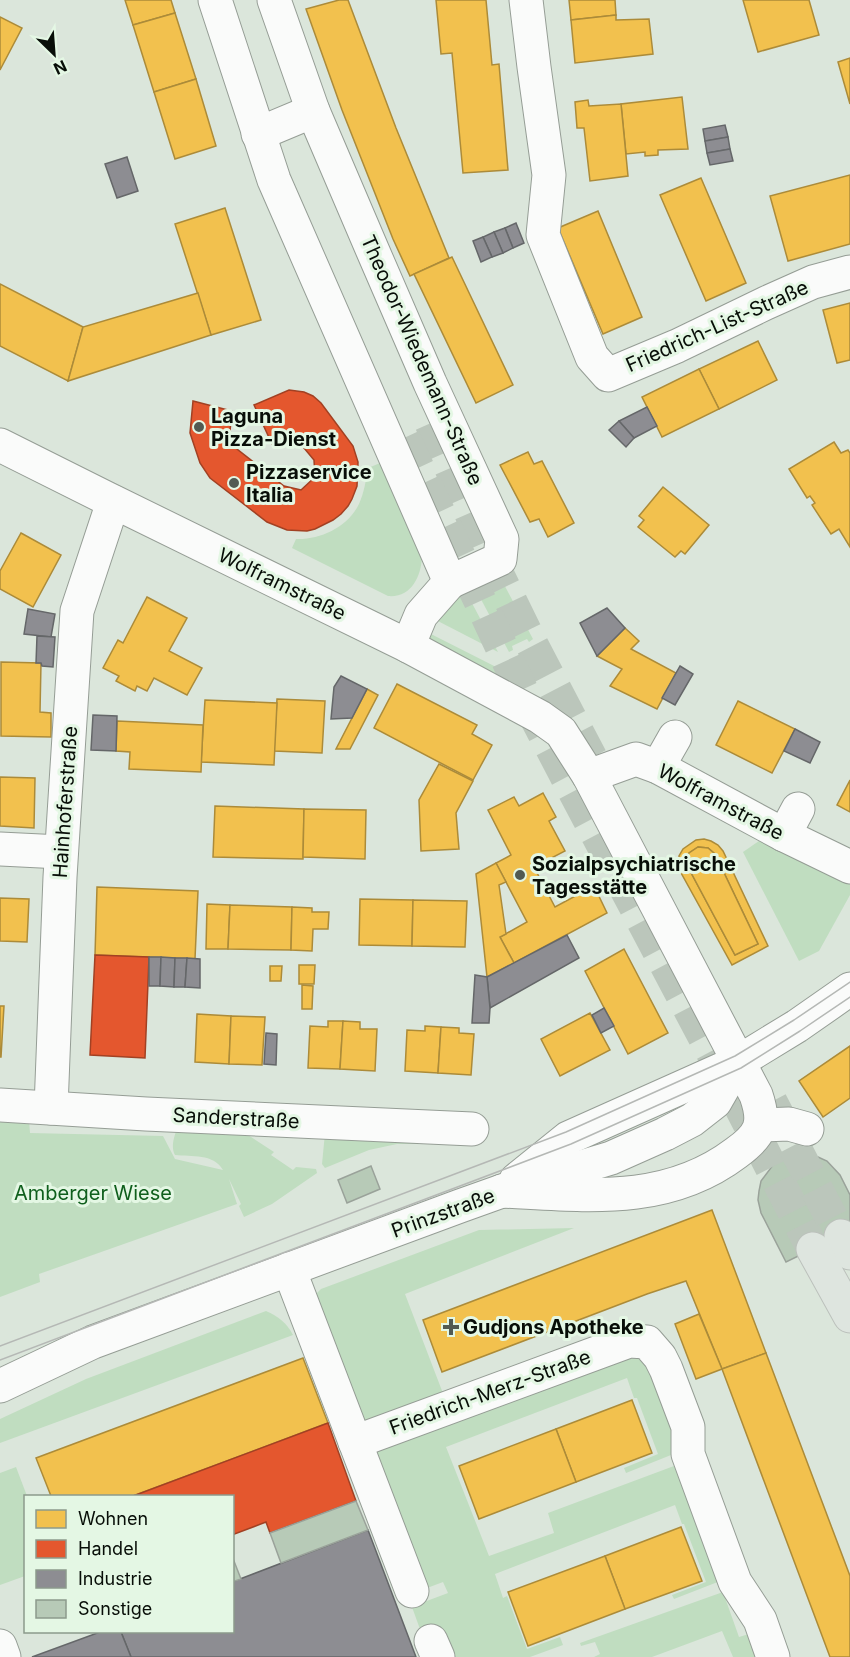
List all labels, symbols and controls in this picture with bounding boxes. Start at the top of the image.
north arrow [24,24,84,84]
text: N [51,56,70,79]
street label: Theodor-Wiedemann-Straße [356,231,488,489]
street label: Friedrich-List-Straße [622,275,812,377]
place label: Laguna Pizza-Dienst [211,404,336,451]
marker: Laguna Pizza-Dienst [192,420,206,434]
place label: Pizzaservice Italia [246,460,372,507]
marker: Pizzaservice Italia [227,476,241,490]
street label: Wolframstraße [214,543,350,625]
street label: Hainhoferstraße [48,725,82,879]
street label: Wolframstraße [654,759,788,845]
place label: Sozialpsychiatrische Tagesstätte [532,852,736,899]
marker: Sozialpsychiatrische Tagesstätte [513,868,527,882]
street label: Sanderstraße [172,1103,300,1133]
park label: Amberger Wiese [14,1181,172,1205]
street label: Prinzstraße [388,1183,498,1243]
place label: Gudjons Apotheke [463,1315,644,1339]
marker: Gudjons Apotheke [444,1320,458,1334]
street label: Friedrich-Merz-Straße [386,1344,594,1440]
legend [24,1495,234,1633]
text: Wohnen [78,1508,148,1529]
text: Handel [78,1538,138,1559]
text: Industrie [78,1568,152,1589]
text: Sonstige [78,1598,152,1619]

